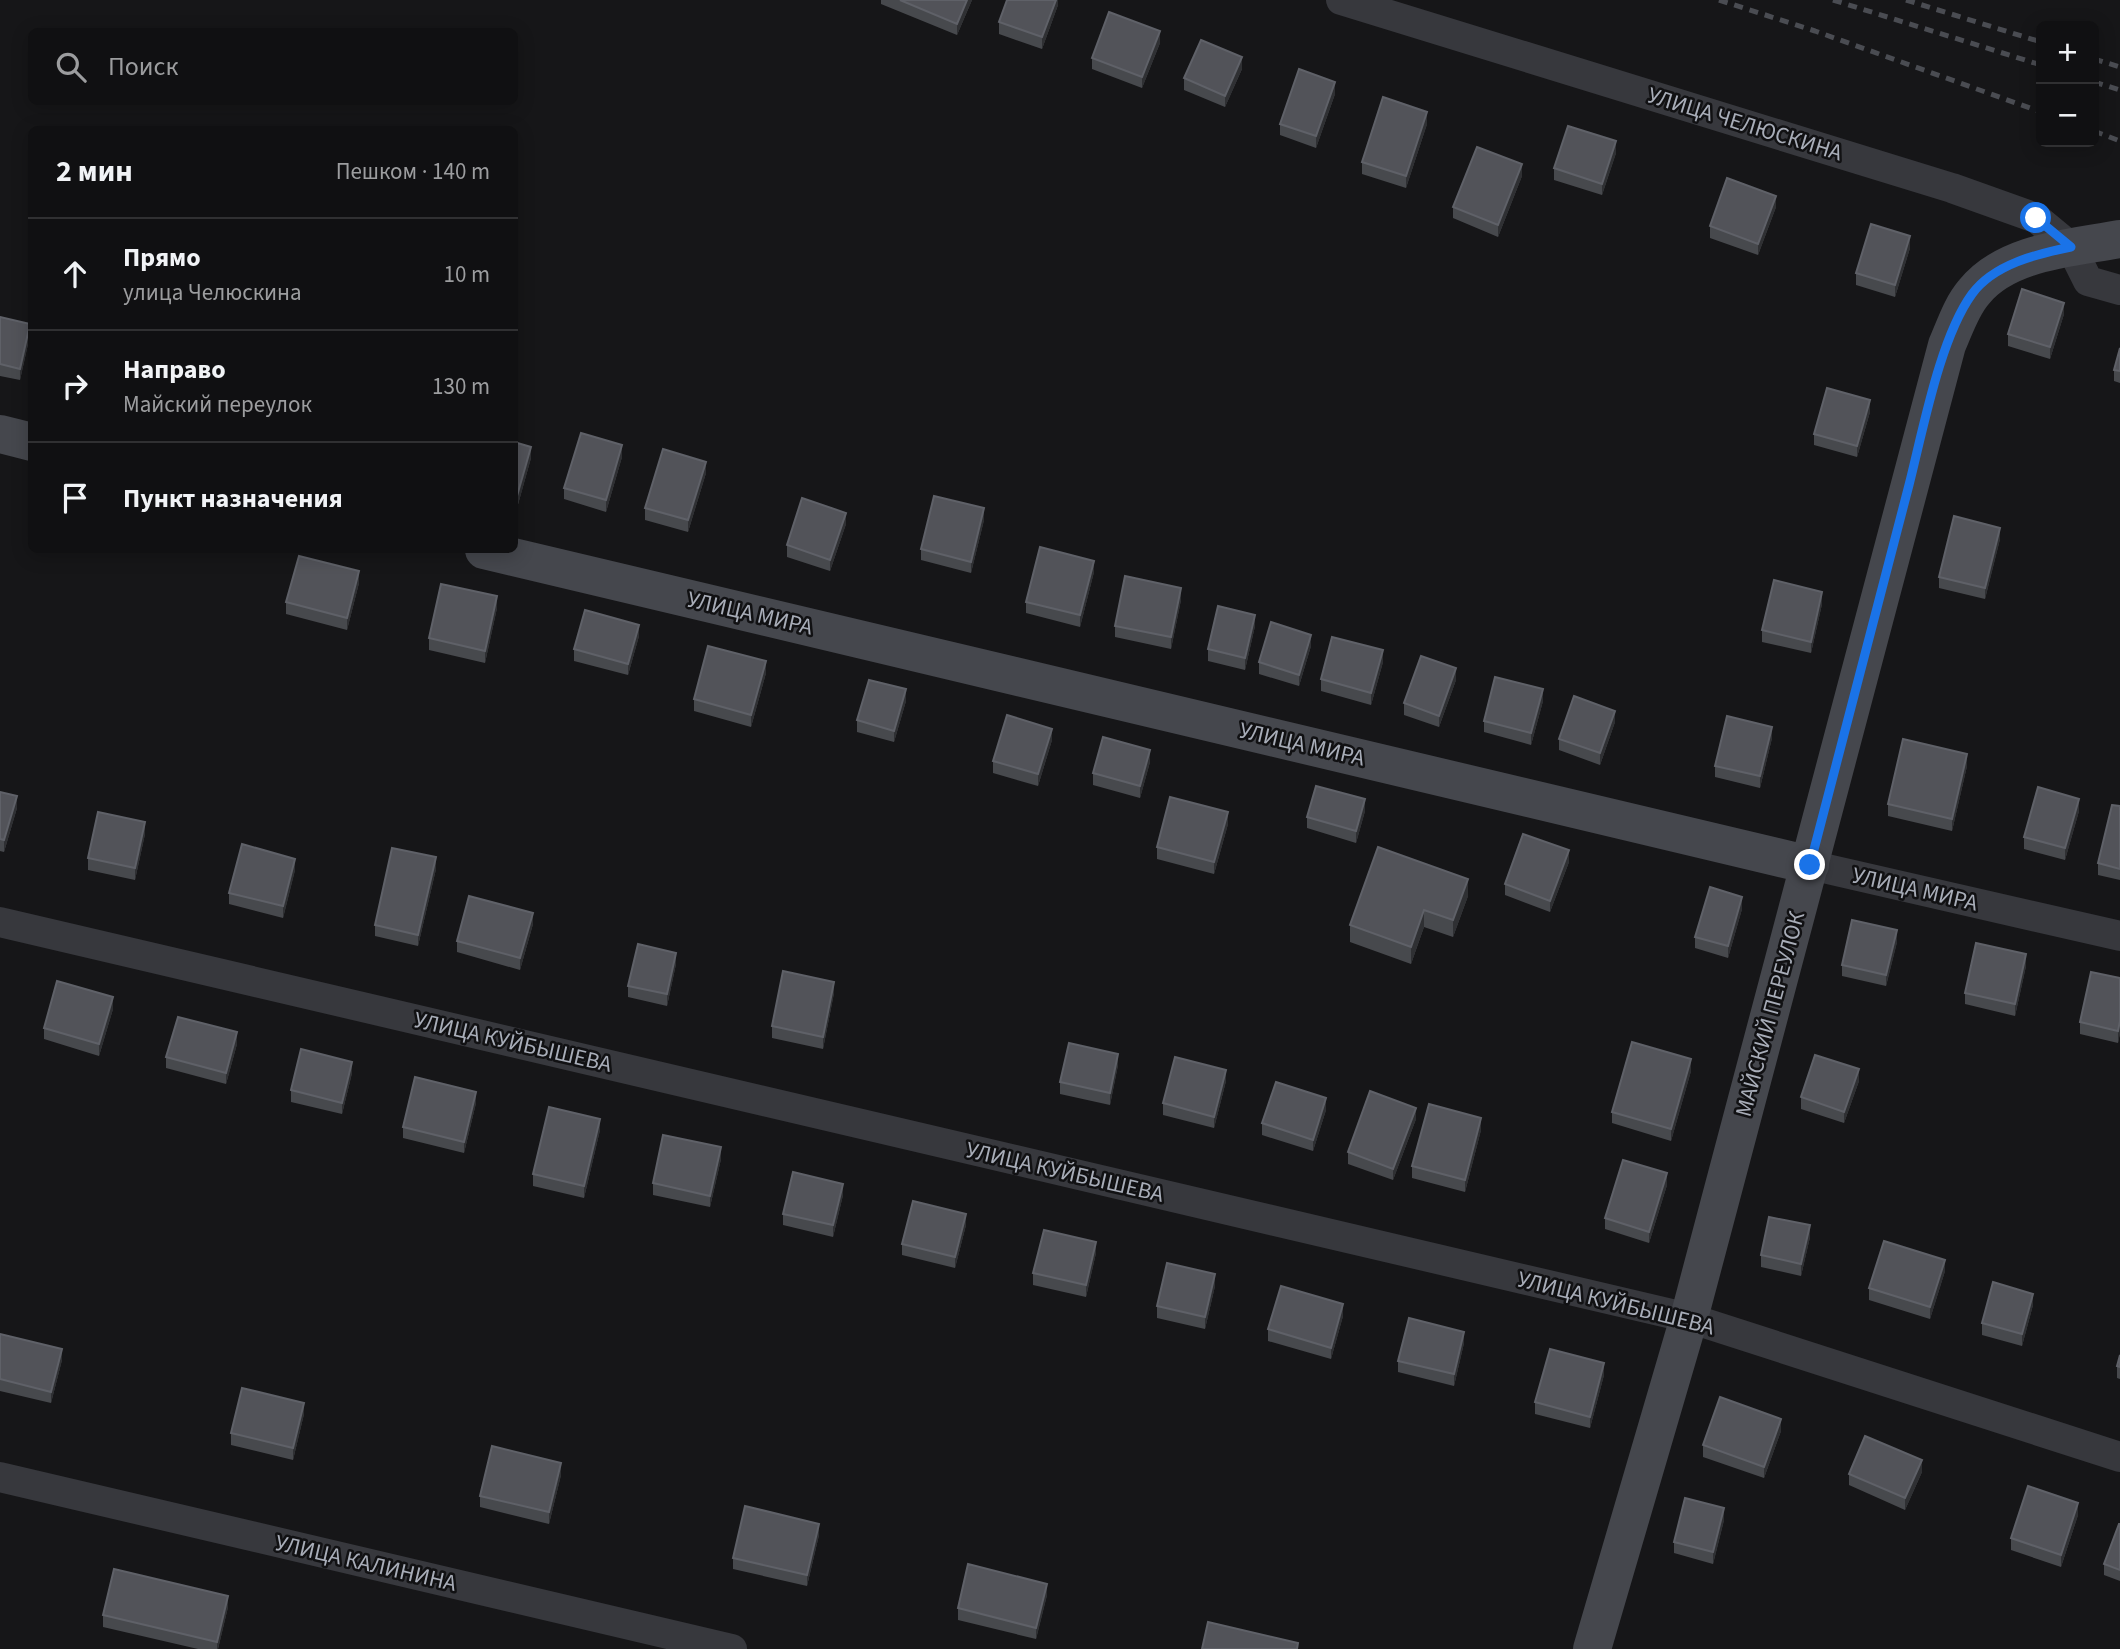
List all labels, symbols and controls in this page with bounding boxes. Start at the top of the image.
map controls [2036,21,2099,147]
button: + [2036,21,2099,84]
search box [28,28,518,105]
icon: search [52,48,90,86]
text: Поиск [108,48,178,85]
street label: УЛИЦА ЧЕЛЮСКИНА [1643,79,1847,169]
button: − [2036,84,2099,147]
text: 2 мин [56,150,133,193]
text: Пешком · 140 m [336,155,490,188]
route start [2020,202,2051,233]
text: Прямо [123,239,201,276]
icon: ahead [56,255,94,293]
text: 10 m [443,258,490,291]
text: улица Челюскина [123,276,302,309]
text: Направо [123,351,226,388]
icon: right [56,367,94,405]
text: 130 m [432,370,490,403]
text: Майский переулок [123,388,312,421]
icon: arrive [56,479,94,517]
text: Пункт назначения [123,480,343,517]
street label: УЛИЦА МИРА [684,583,817,644]
street label: УЛИЦА МИРА [1236,714,1369,775]
route end [1794,849,1825,880]
street label: УЛИЦА МИРА [1849,859,1982,920]
street label: МАЙСКИЙ ПЕРЕУЛОК [1727,907,1813,1120]
street label: УЛИЦА КУЙБЫШЕВА [411,1003,616,1081]
street label: УЛИЦА КУЙБЫШЕВА [963,1133,1168,1211]
street label: УЛИЦА КУЙБЫШЕВА [1514,1263,1719,1344]
street label: УЛИЦА КАЛИНИНА [272,1526,460,1600]

